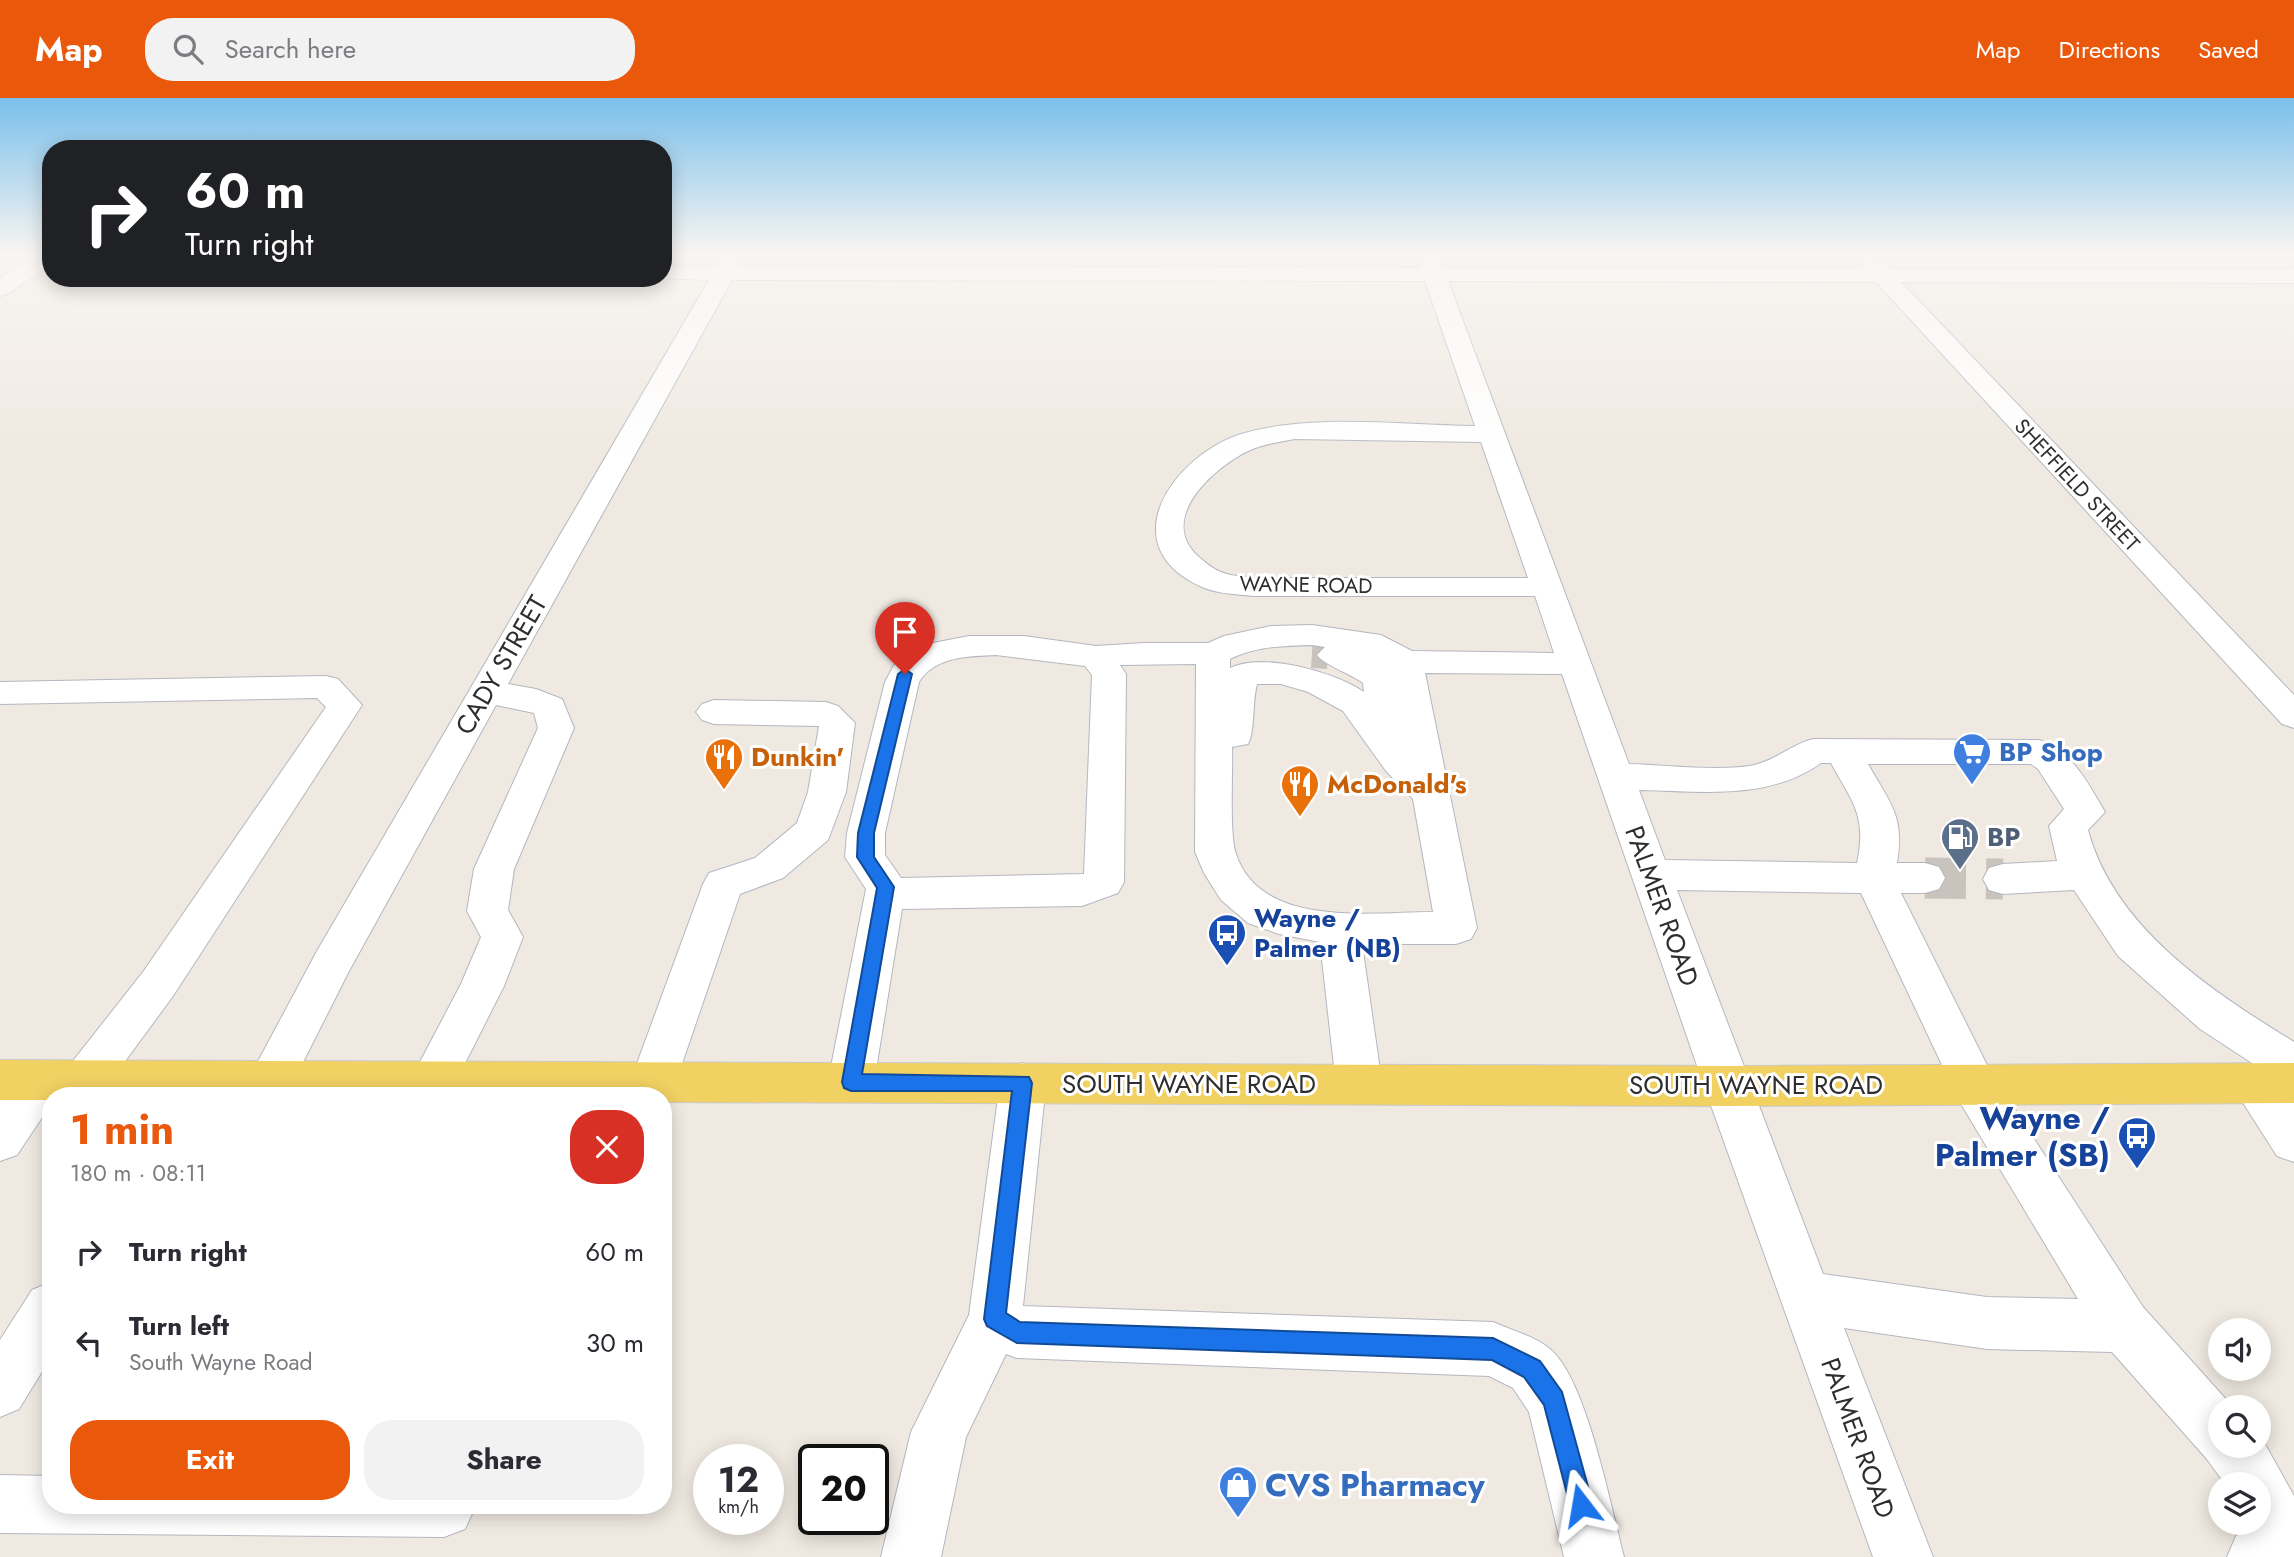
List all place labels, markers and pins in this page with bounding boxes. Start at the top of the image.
pin [875,602,935,674]
supermarket icon: BP Shop [1951,731,1993,786]
place label: BP Shop [1999,733,2103,771]
restaurant icon: Dunkin' [703,736,745,791]
place label: Dunkin' [751,738,844,776]
restaurant icon: McDonald's [1279,763,1321,818]
place label: McDonald's [1327,765,1467,803]
fuel station icon: BP [1939,816,1981,871]
place label: BP [1987,818,2020,856]
place label: Wayne / Palmer (NB) [1254,899,1401,967]
bus stop icon: Wayne / Palmer (NB) [1206,912,1248,967]
place label: Wayne / Palmer (SB) [1935,1095,2110,1178]
bus stop icon: Wayne / Palmer (SB) [2116,1115,2158,1170]
place label: CVS Pharmacy [1265,1462,1485,1508]
shop icon: CVS Pharmacy [1217,1464,1259,1519]

